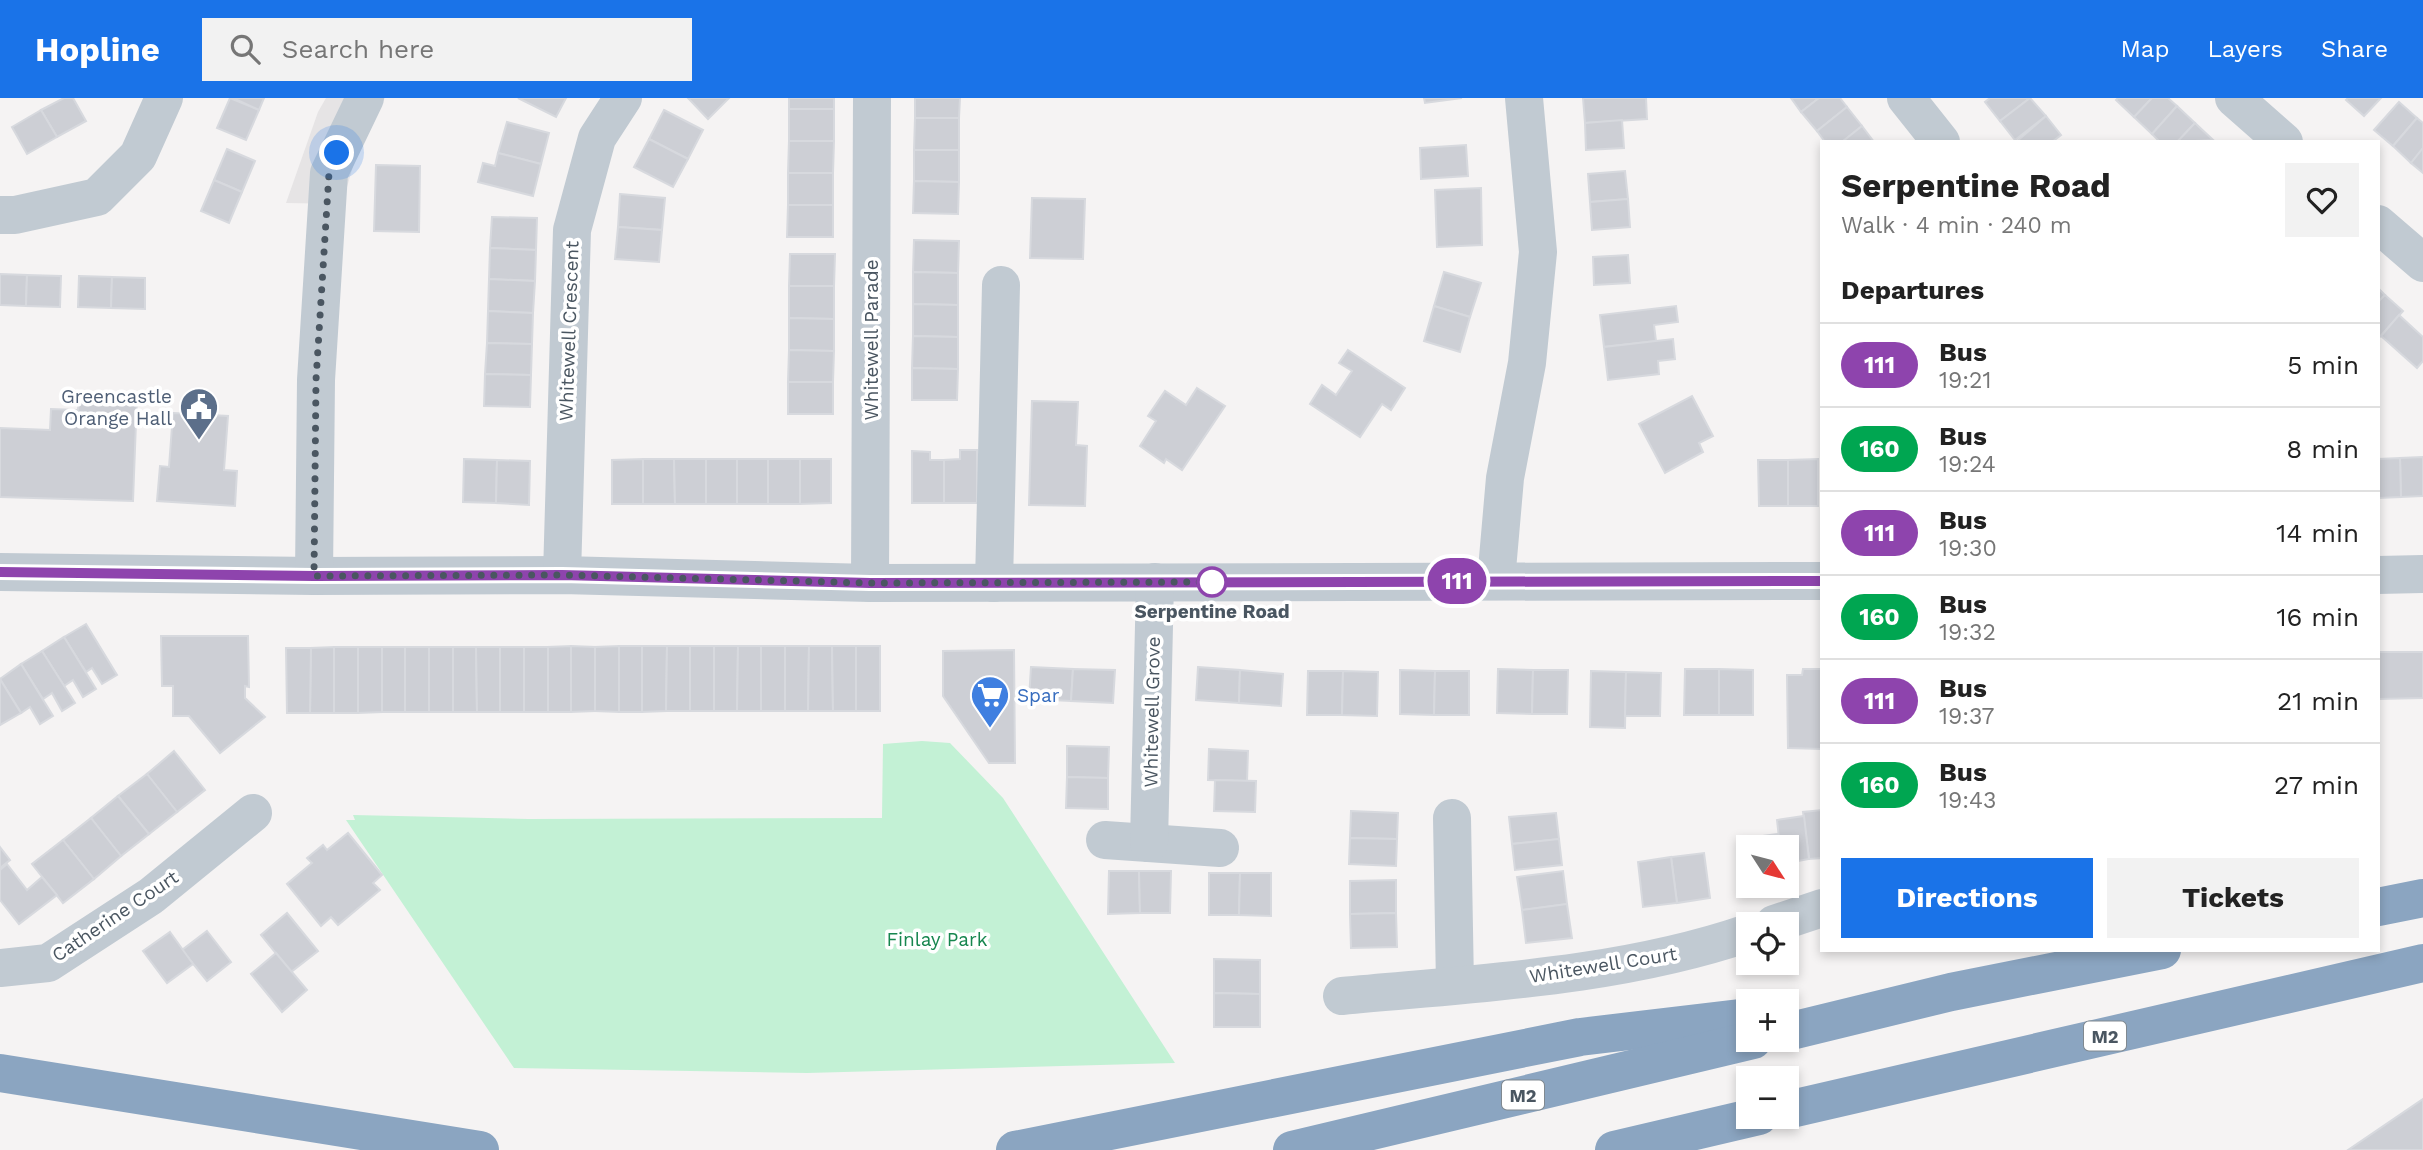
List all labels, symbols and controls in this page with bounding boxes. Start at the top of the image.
search box [202,18,692,81]
text: Hopline [35,30,160,69]
icon: search [226,30,264,68]
text: Search here [282,34,434,64]
text: Map [2121,35,2169,63]
text: Layers [2207,35,2283,63]
text: Share [2321,35,2388,63]
your location [319,135,354,170]
button: heart [2285,163,2359,237]
text: Serpentine Road [1841,166,2111,205]
text: Walk · 4 min · 240 m [1841,212,2072,239]
street label: Whitewell Crescent [554,240,584,422]
street label: Whitewell Parade [860,259,883,421]
text: Departures [1841,275,1984,305]
text: Bus [1939,337,1987,367]
text: 5 min [2287,350,2359,380]
text: 111 [1864,351,1895,379]
text: 19:21 [1939,367,1991,394]
place label: Greencastle Orange Hall [61,385,172,430]
public building icon: Greencastle Orange Hall [178,386,220,441]
text: Bus [1939,421,1987,451]
text: 8 min [2286,434,2359,464]
text: 160 [1859,435,1900,463]
text: 19:24 [1939,451,1996,478]
text: Bus [1939,505,1987,535]
text: 14 min [2276,518,2359,548]
text: 111 [1864,519,1895,547]
text: 19:30 [1939,535,1997,562]
line badge: 111 [1417,558,1497,604]
marker: Serpentine Road [1197,567,1227,597]
text: 111 [1441,567,1473,595]
text: Bus [1939,589,1987,619]
place label: Serpentine Road [1134,600,1290,623]
text: 16 min [2276,602,2359,632]
text: 160 [1859,603,1900,631]
text: 19:32 [1939,619,1996,646]
street label: Whitewell Grove [1139,636,1165,788]
text: Bus [1939,673,1987,703]
supermarket icon: Spar [969,674,1011,729]
place label: Spar [1017,684,1060,707]
text: 21 min [2277,686,2359,716]
text: 111 [1864,687,1895,715]
text: 19:37 [1939,703,1994,730]
text: Bus [1939,757,1987,787]
text: 27 min [2274,770,2359,800]
text: 160 [1859,771,1900,799]
text: 19:43 [1939,787,1996,814]
north arrow [1736,835,1799,898]
map controls [1736,835,1799,1129]
button: Directions [1841,858,2093,938]
button: Tickets [2107,858,2359,938]
street label: Catherine Court [47,865,183,967]
button: locate [1736,912,1799,975]
park label: Finlay Park [886,928,988,951]
street label: Whitewell Court [1528,942,1678,988]
button: + [1736,989,1799,1052]
road number: M2 [2084,1021,2126,1051]
button: − [1736,1066,1799,1129]
road number: M2 [1502,1080,1544,1110]

